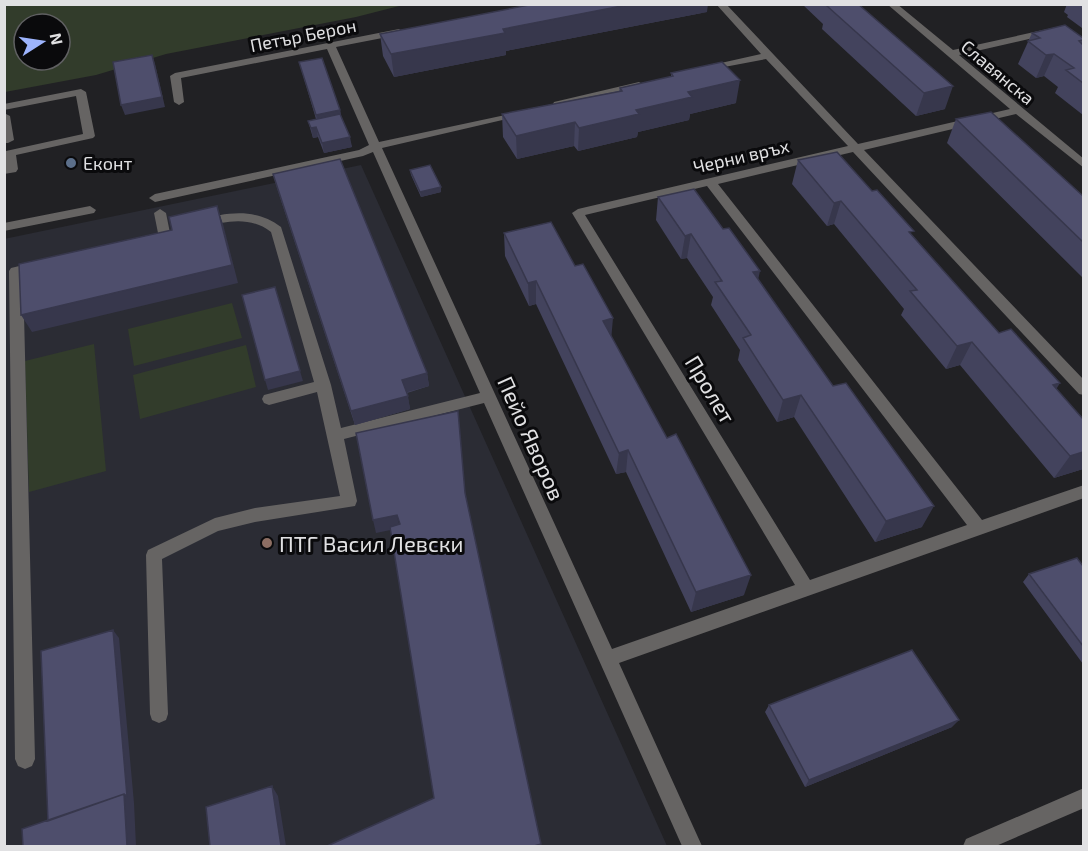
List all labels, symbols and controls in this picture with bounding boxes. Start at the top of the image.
north arrow [12,12,72,72]
street label: Петър Берон [248,14,358,56]
text: N [47,31,68,46]
street label: Славянска [957,35,1039,109]
street label: Черни връх [691,134,792,178]
place label: Еконт [83,152,132,174]
marker: Еконт [64,156,78,170]
street label: Пролет [681,350,741,428]
street label: Пейо Яворов [493,372,571,504]
place label: ПТГ Васил Левски [279,530,464,556]
marker: ПТГ Васил Левски [260,536,274,550]

